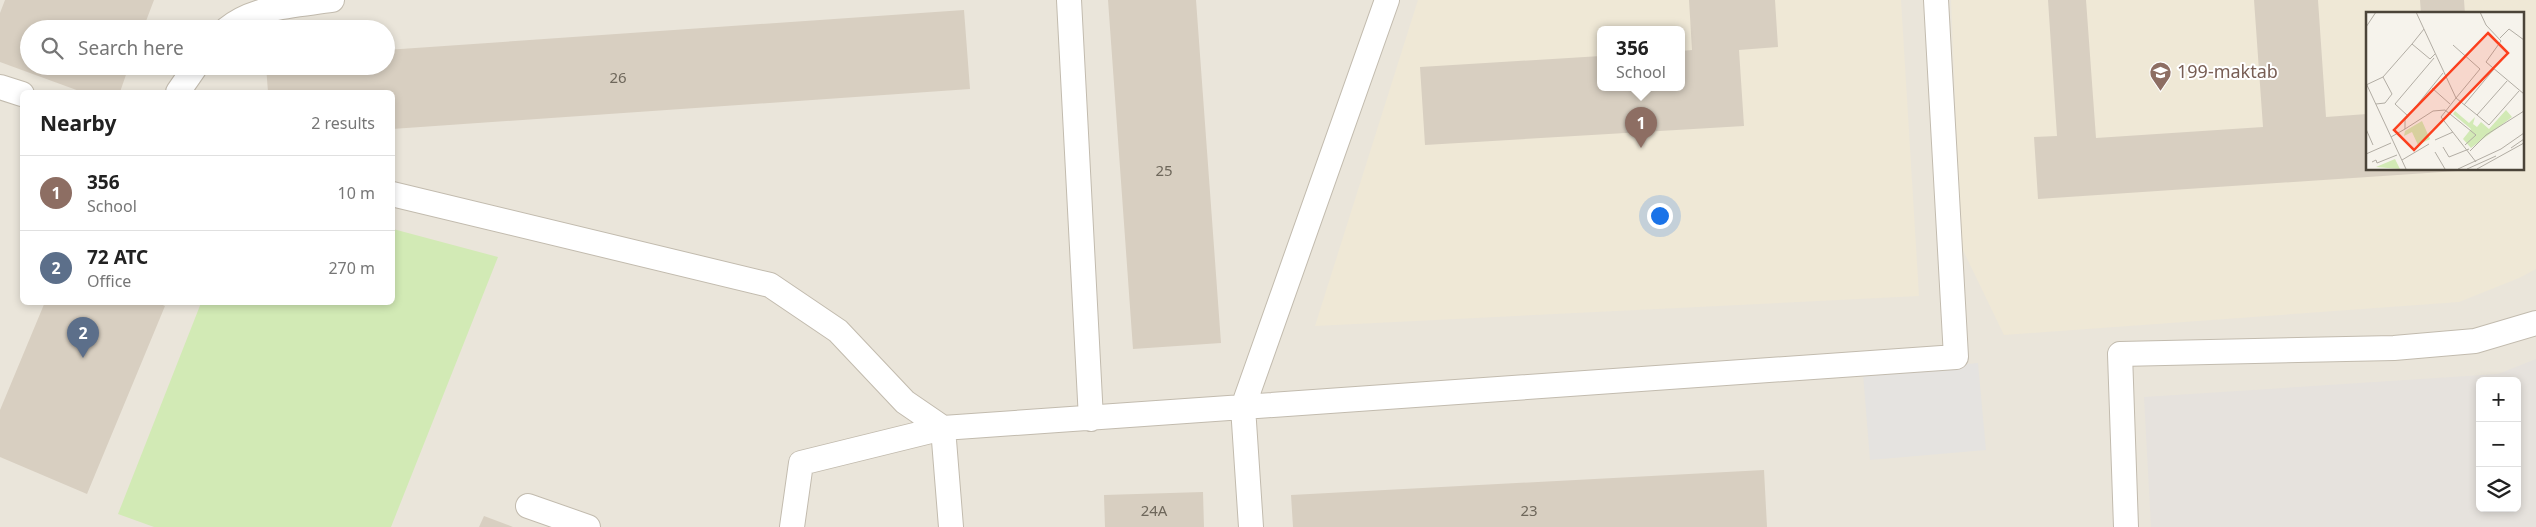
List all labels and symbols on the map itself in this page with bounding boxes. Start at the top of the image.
inset map [2366,12,2524,170]
place label: 199-maktab [2177,59,2278,83]
school or university icon: 199-maktab [2149,60,2173,91]
house number: 26 [609,67,627,87]
pin: 1 [1625,107,1657,148]
house number: 25 [1155,160,1173,180]
your location [1647,203,1673,229]
pin: 2 [67,317,99,358]
house number: 24А [1141,500,1168,520]
house number: 23 [1520,500,1538,520]

